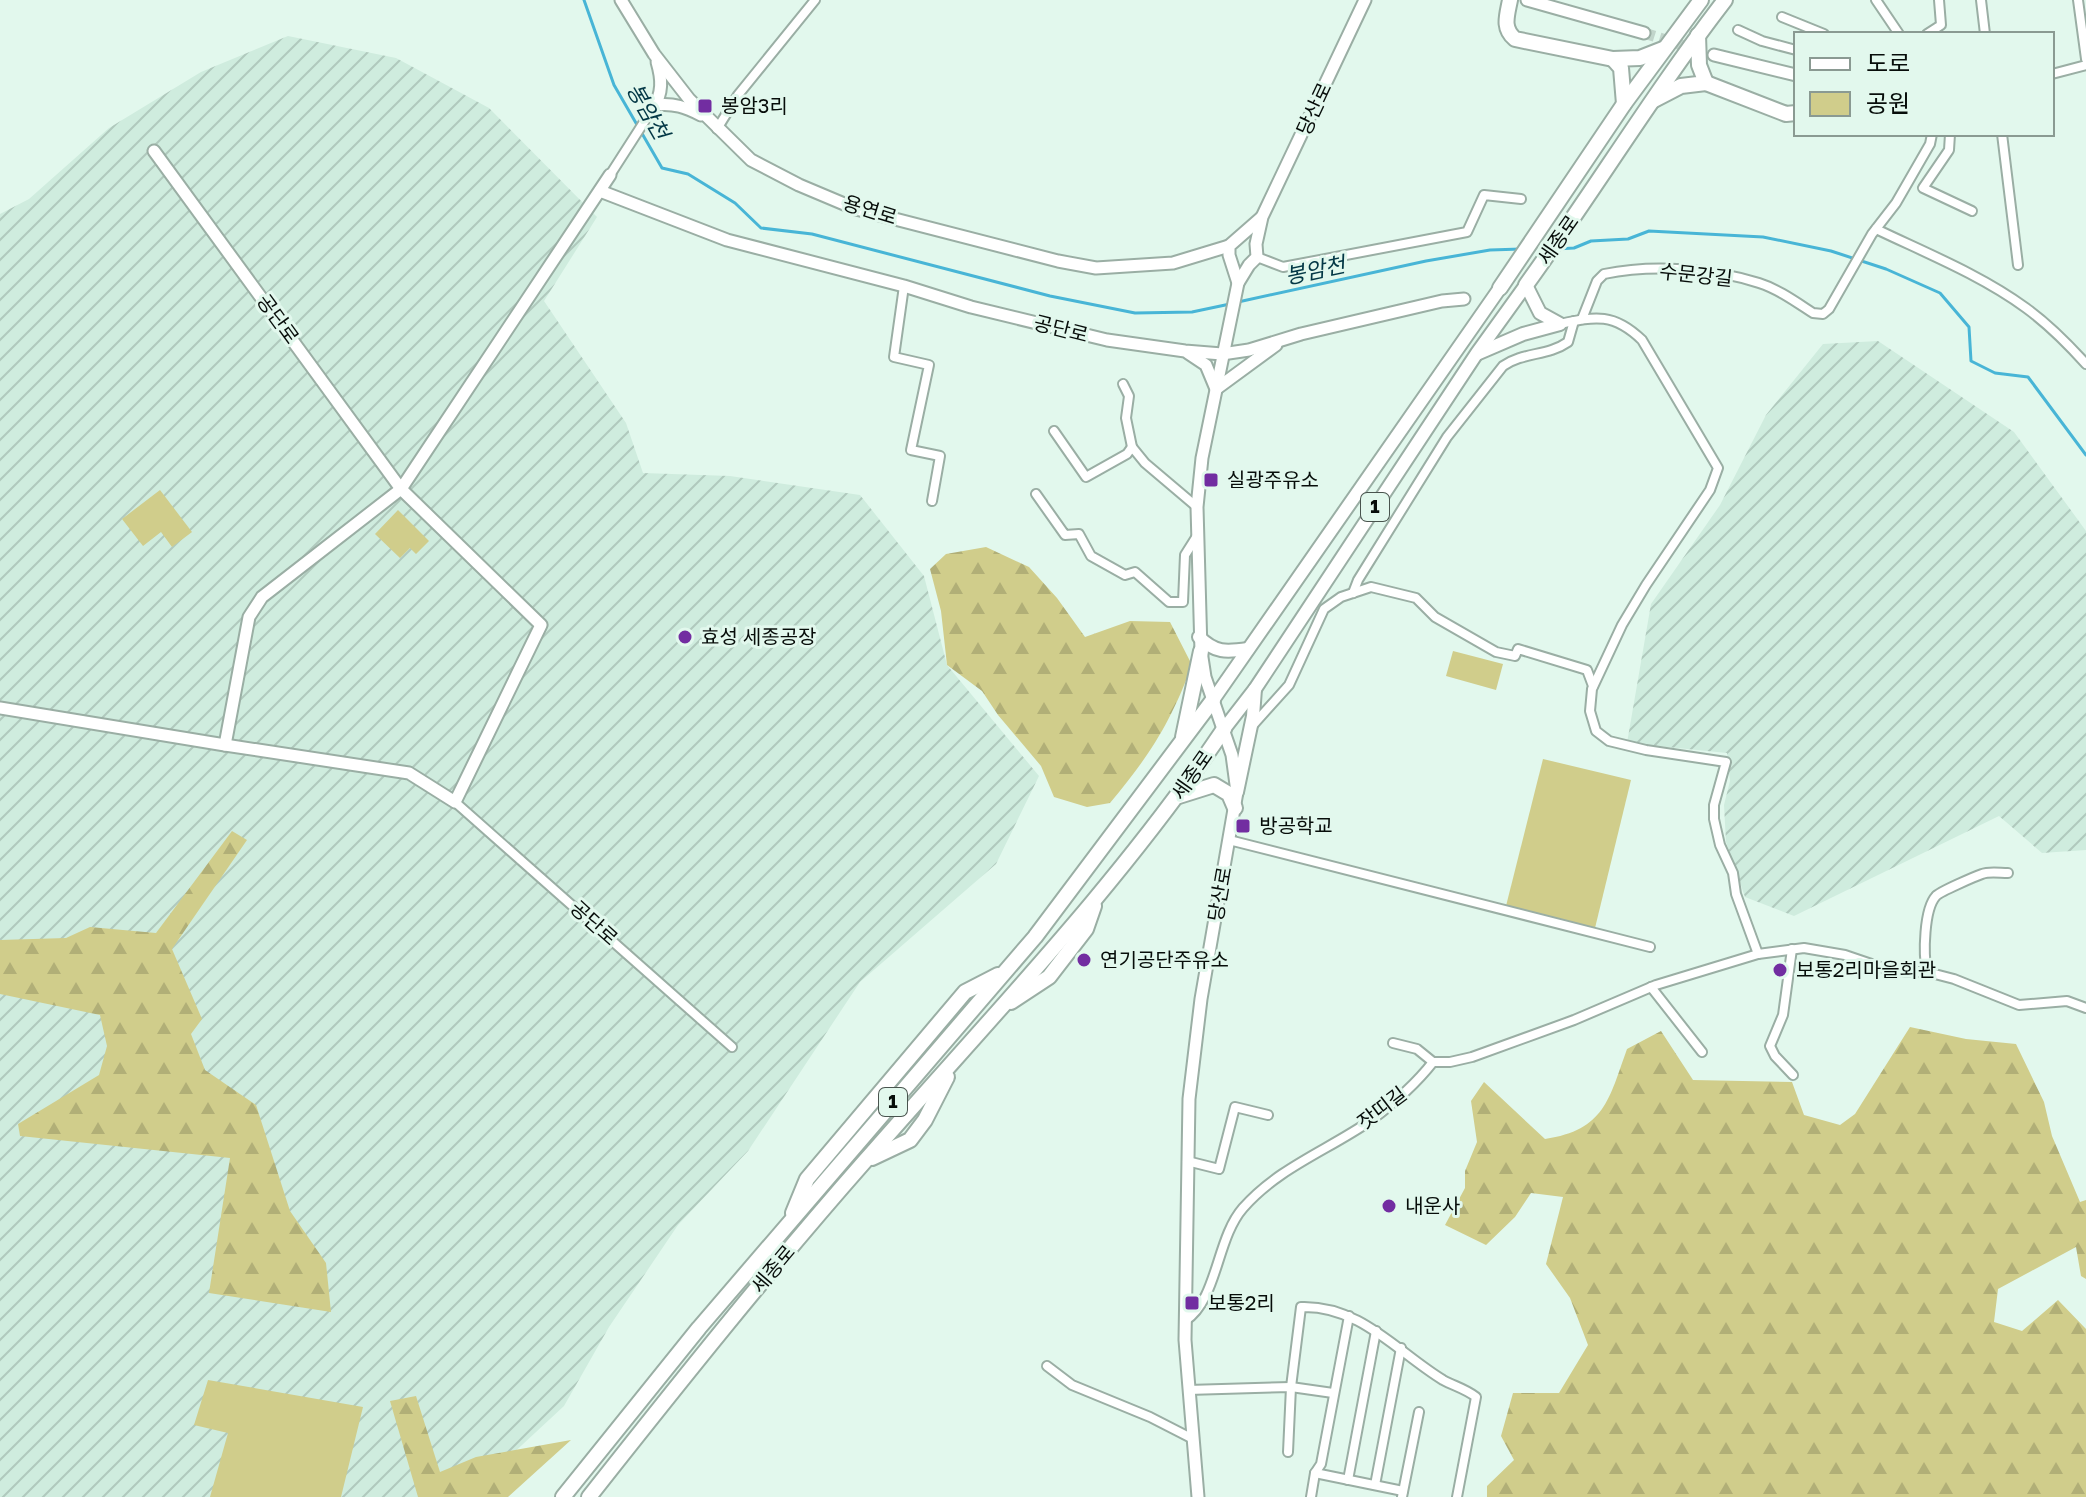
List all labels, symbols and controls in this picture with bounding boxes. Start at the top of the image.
legend [1794,32,2054,136]
text: 도로 [1866,48,1910,77]
water label: 봉암천 [622,78,677,146]
street label: 당산로 [1291,78,1336,139]
text: 공원 [1866,88,1910,117]
place label: 봉암3리 [721,93,788,117]
marker: 봉암3리 [696,97,714,115]
street label: 용연로 [840,189,900,229]
street label: 세종로 [1532,210,1583,269]
water label: 봉암천 [1282,249,1350,289]
street label: 수문강길 [1658,258,1734,290]
street label: 공단로 [253,289,305,348]
street label: 공단로 [1032,310,1091,346]
place label: 실광주유소 [1227,467,1319,491]
marker: 실광주유소 [1202,471,1220,489]
road number: 1 [1361,493,1389,521]
place label: 효성 세종공장 [701,624,816,648]
marker: 효성 세종공장 [676,628,694,646]
street label: 세종로 [1166,745,1217,804]
place label: 방공학교 [1259,813,1333,837]
marker: 방공학교 [1234,817,1252,835]
street label: 당산로 [1202,865,1236,923]
street label: 공단로 [566,895,623,950]
place label: 연기공단주유소 [1100,947,1229,971]
marker: 연기공단주유소 [1075,951,1093,969]
place label: 보통2리마을회관 [1796,957,1936,981]
marker: 보통2리마을회관 [1771,961,1789,979]
street label: 잣띠길 [1352,1081,1411,1133]
road number: 1 [879,1088,907,1116]
place label: 내운사 [1405,1193,1460,1217]
marker: 내운사 [1380,1197,1398,1215]
street label: 세종로 [745,1239,799,1297]
place label: 보통2리 [1208,1290,1275,1314]
marker: 보통2리 [1183,1294,1201,1312]

